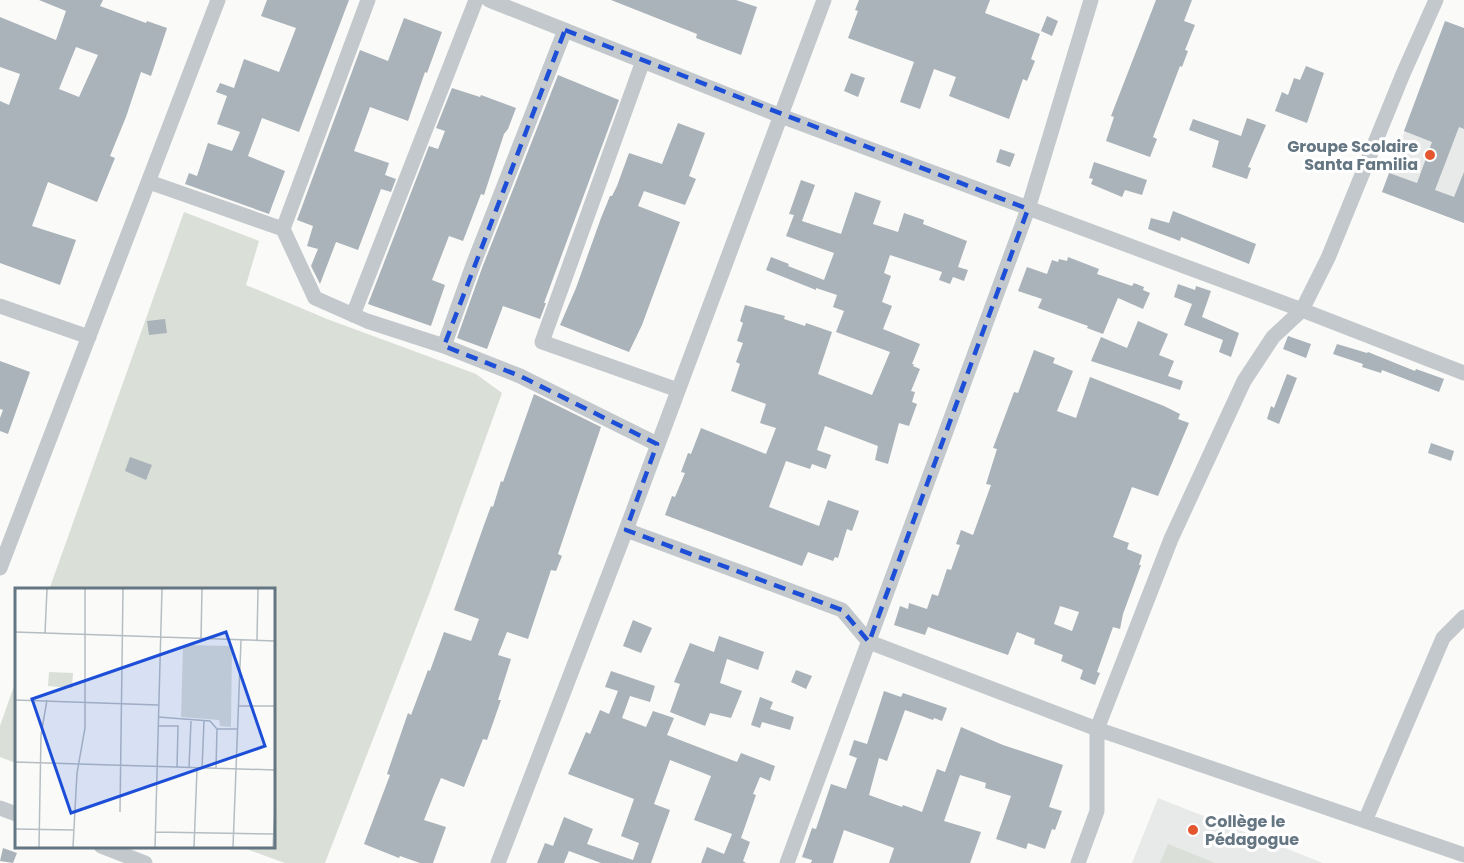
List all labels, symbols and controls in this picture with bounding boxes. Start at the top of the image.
place label: Groupe Scolaire Santa Familia [1287,135,1418,176]
marker: Groupe Scolaire Santa Familia [1423,148,1437,162]
inset map [15,588,274,848]
place label: Collège le Pédagogue [1205,810,1299,851]
marker: Collège le Pédagogue [1186,823,1200,837]

